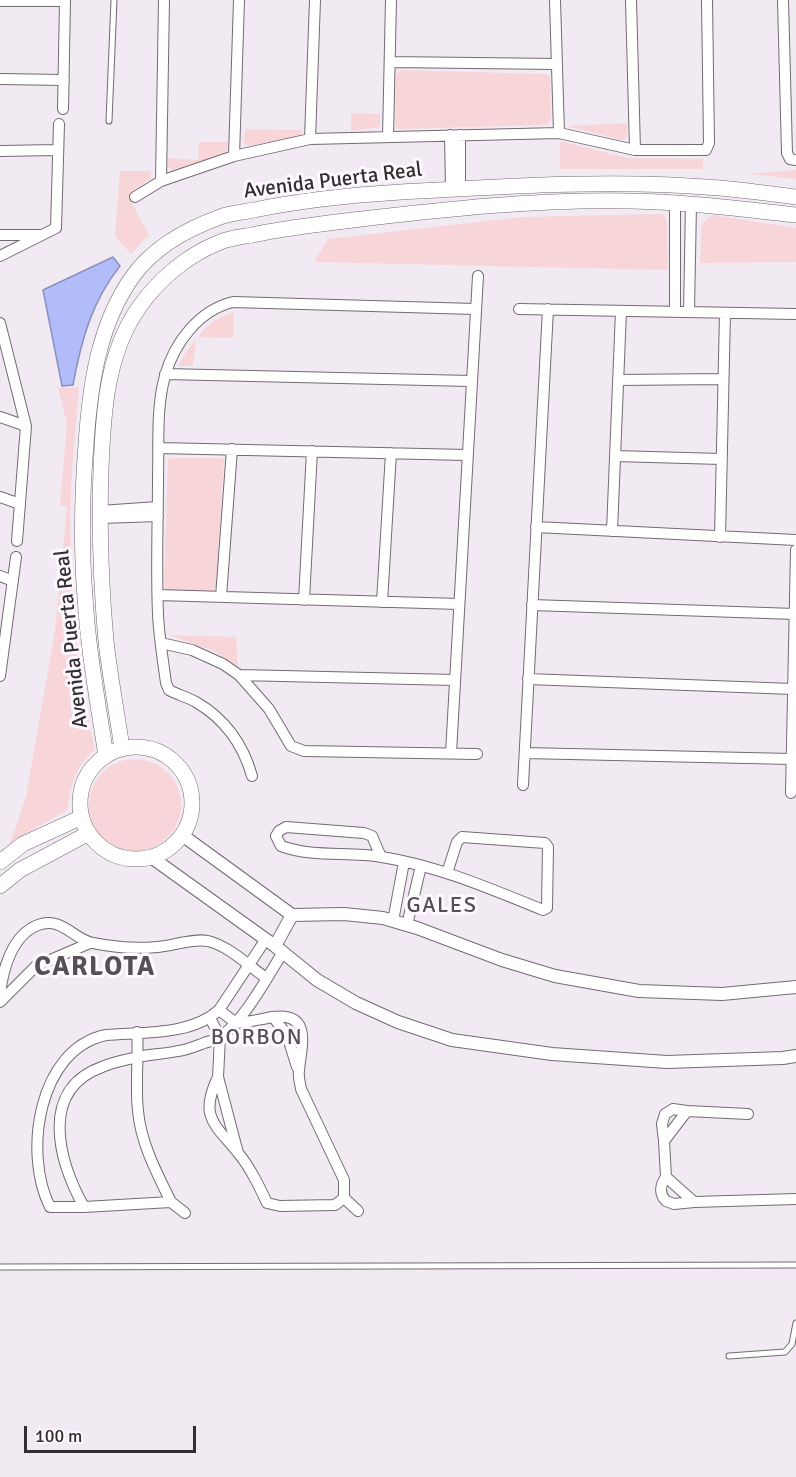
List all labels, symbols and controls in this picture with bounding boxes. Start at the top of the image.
street label: Avenida Puerta Real [242,158,424,204]
street label: Avenida Puerta Real [50,548,94,730]
district label: GALES [406,893,478,919]
district label: CARLOTA [34,952,156,984]
district label: BORBON [211,1025,303,1051]
scale bar [27,1414,200,1452]
text: 100 m [35,1425,82,1447]

